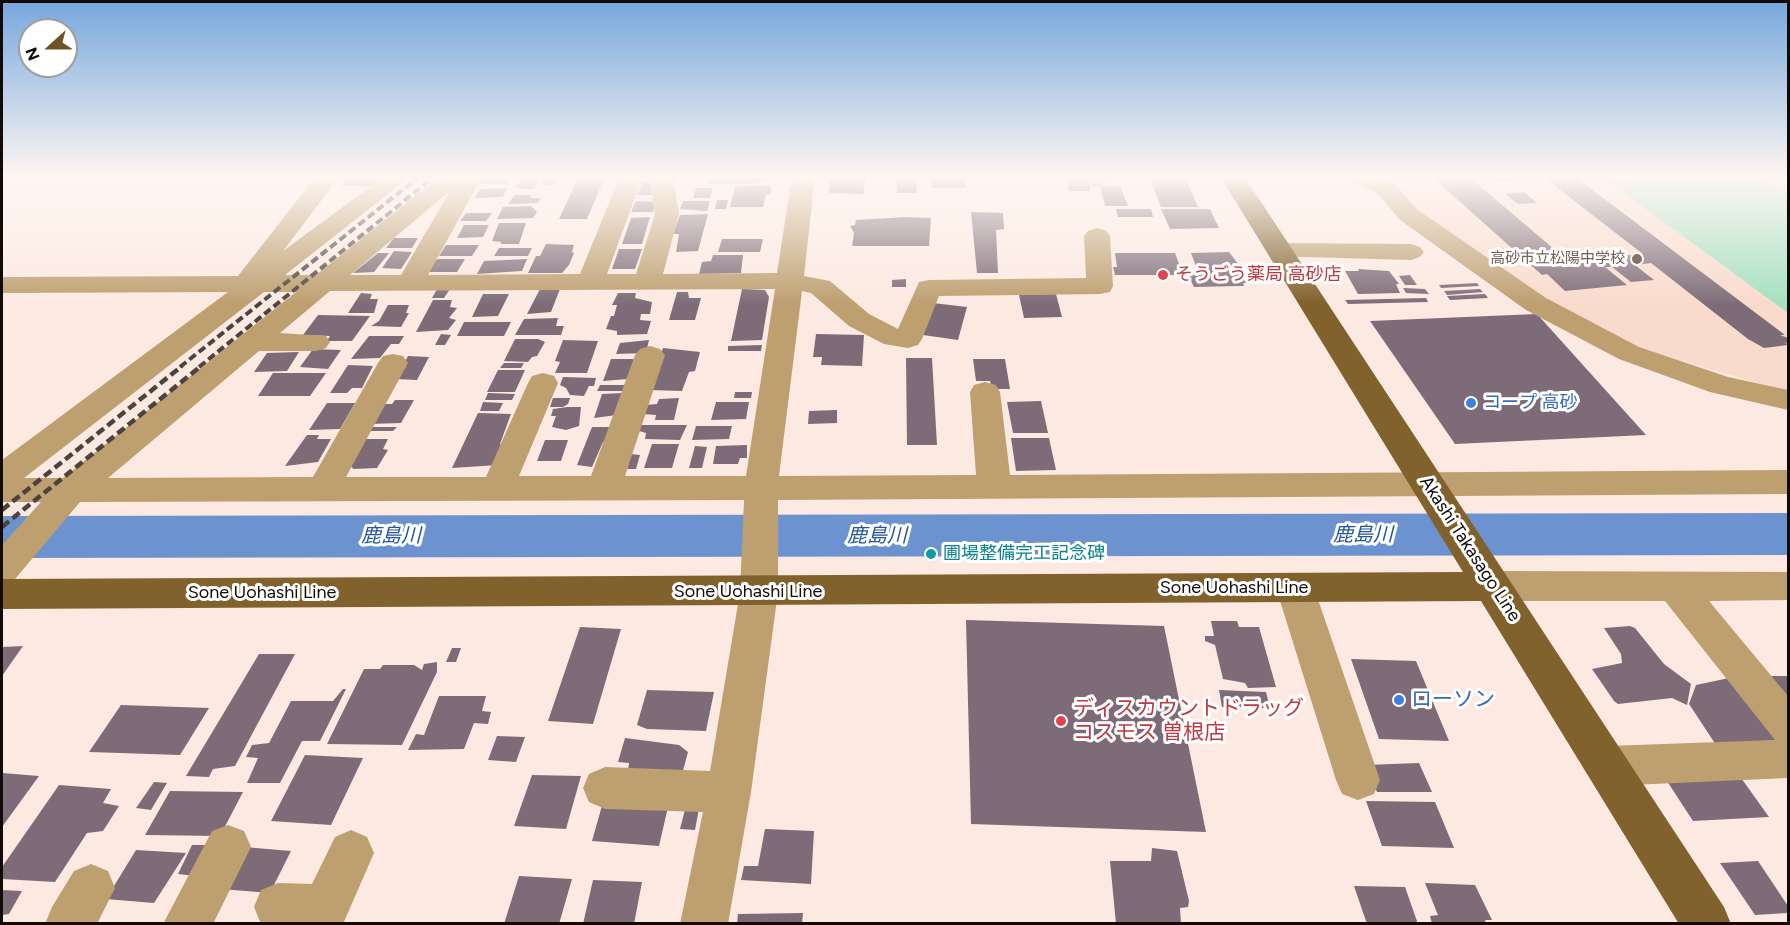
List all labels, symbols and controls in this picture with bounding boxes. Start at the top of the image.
north arrow [18,18,78,78]
text: N [22,45,44,63]
place label: 高砂市立松陽中学校 [1490,250,1625,268]
marker: 高砂市立松陽中学校 [1630,252,1644,266]
place label: そうごう薬局 高砂店 [1175,264,1341,286]
marker: そうごう薬局 高砂店 [1156,268,1170,282]
place label: コープ 高砂 [1483,392,1577,414]
marker: コープ 高砂 [1464,396,1478,410]
street label: Akashi Takasago Line [1415,472,1525,626]
water label: 鹿島川 [1333,523,1393,547]
water label: 鹿島川 [361,524,421,548]
water label: 鹿島川 [847,524,907,548]
place label: 圃場整備完工記念碑 [943,543,1105,565]
marker: 圃場整備完工記念碑 [924,547,938,561]
street label: Sone Uohashi Line [1160,577,1308,599]
street label: Sone Uohashi Line [674,581,822,603]
street label: Sone Uohashi Line [188,582,336,604]
place label: ローソン [1411,687,1495,713]
marker: ローソン [1392,693,1406,707]
place label: ディスカウントドラッグ コスモス 曽根店 [1073,696,1304,746]
marker: ディスカウントドラッグ コスモス 曽根店 [1054,714,1068,728]

